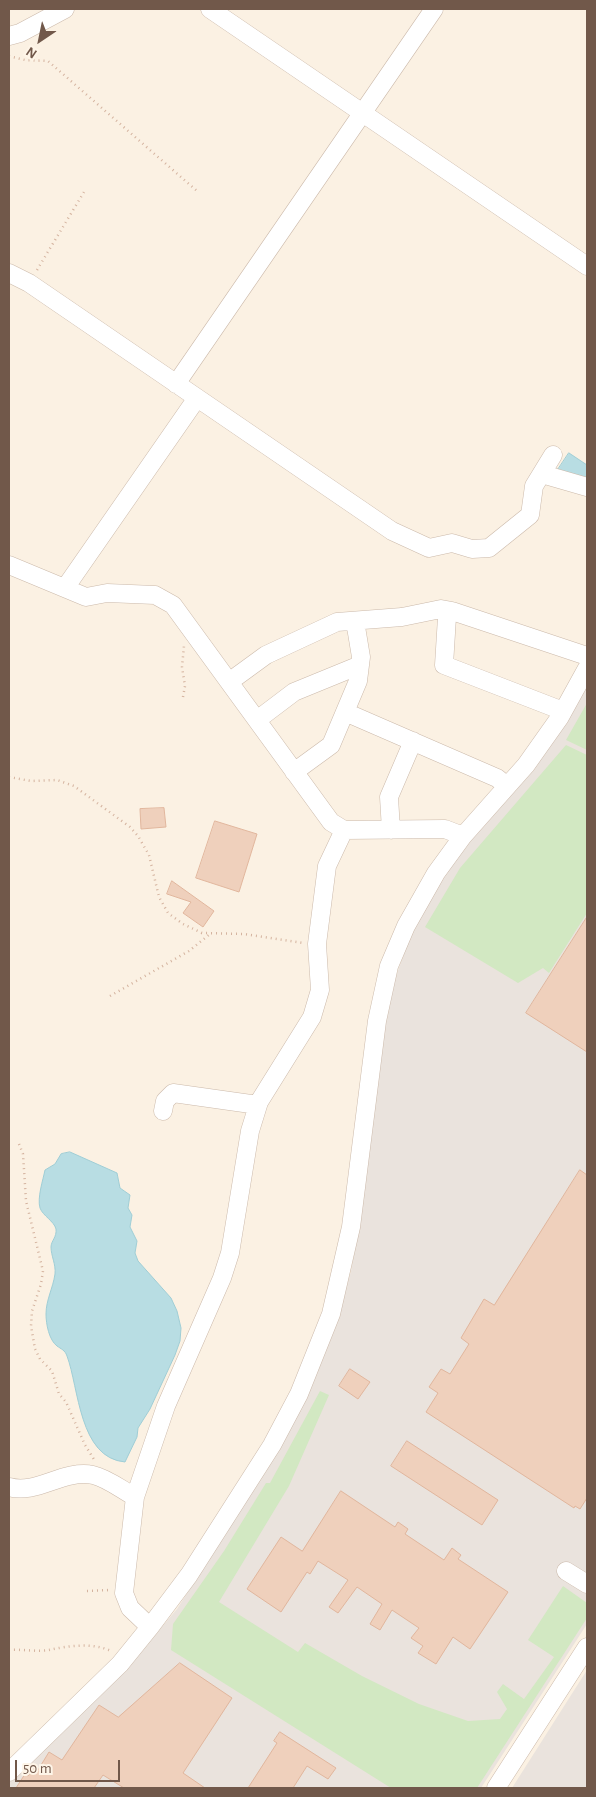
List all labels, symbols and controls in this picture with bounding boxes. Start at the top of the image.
north arrow [15,15,65,65]
text: N [24,44,40,61]
scale bar [18,1750,122,1782]
text: 50 m [23,1761,52,1776]

